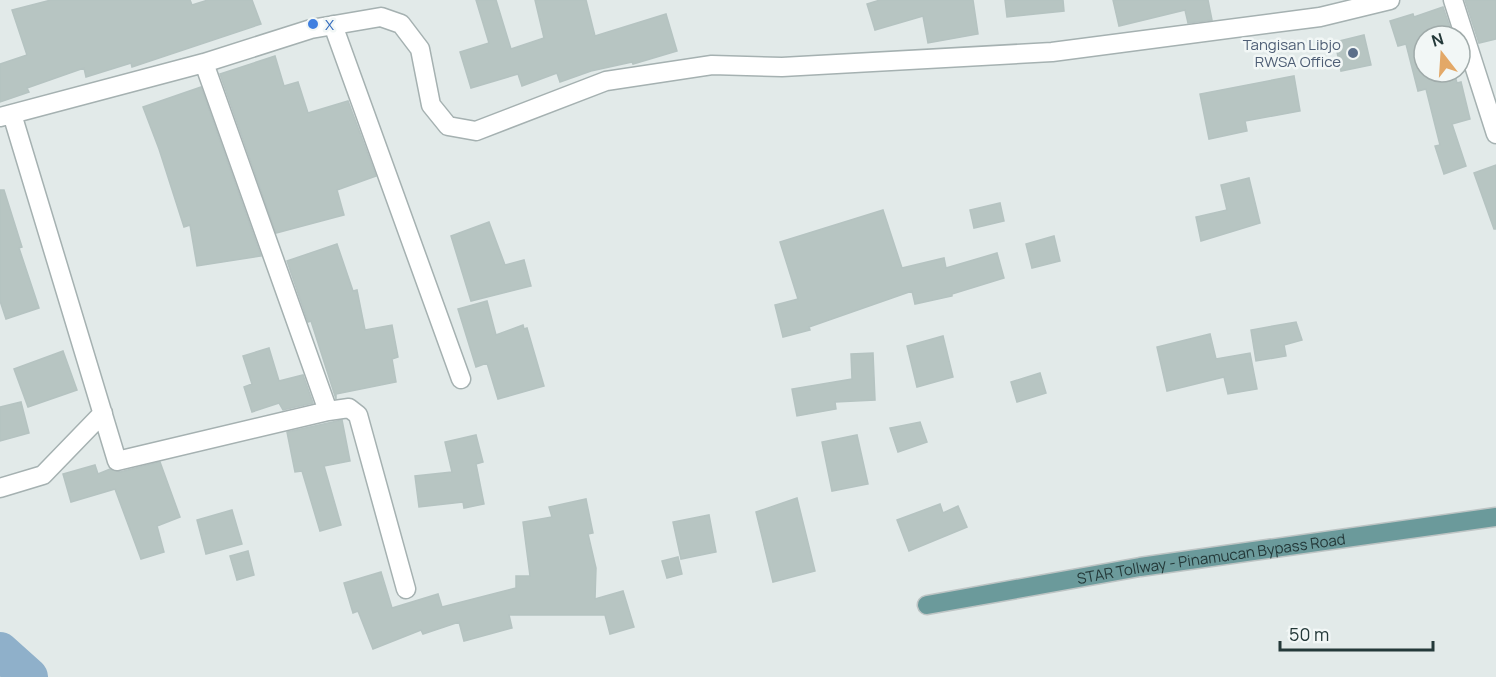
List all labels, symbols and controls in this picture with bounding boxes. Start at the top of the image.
place label: X [325,14,334,35]
marker: X [306,17,320,31]
north arrow [1412,24,1472,84]
text: N [1429,27,1446,52]
place label: Tangisan Libjo RWSA Office [1243,34,1341,72]
marker: Tangisan Libjo RWSA Office [1346,46,1360,60]
street label: STAR Tollway - Pinamucan Bypass Road [1075,528,1347,589]
scale bar [1280,614,1433,652]
text: 50 m [1289,622,1329,646]

